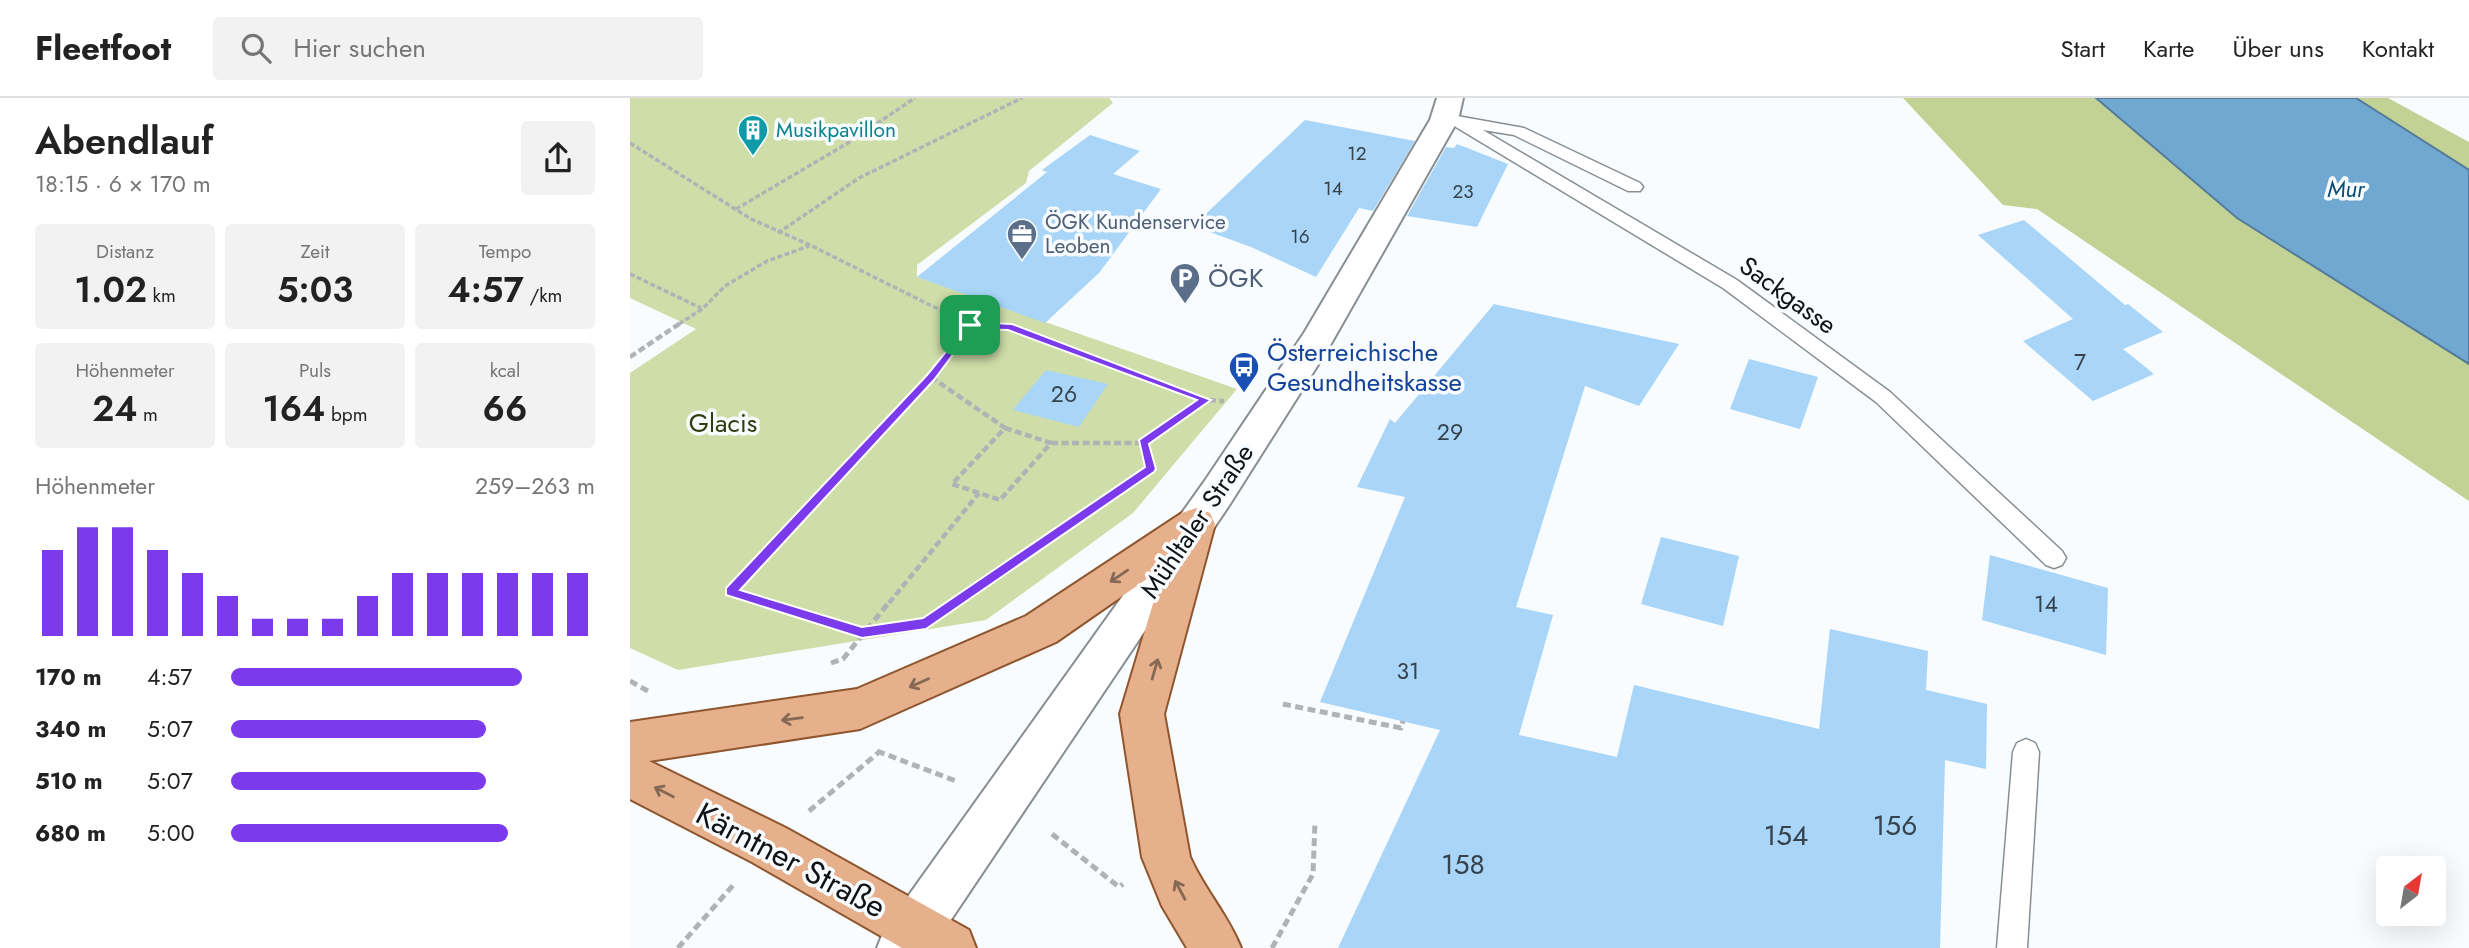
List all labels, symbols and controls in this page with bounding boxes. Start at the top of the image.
search box [213,17,703,80]
text: Fleetfoot [35,25,171,72]
icon: search [237,29,275,67]
text: Hier suchen [293,29,426,67]
text: Start [2061,31,2105,66]
text: Karte [2143,31,2194,66]
text: Über uns [2232,31,2324,66]
text: Kontakt [2362,31,2434,66]
text: Abendlauf [35,113,213,168]
building icon: Musikpavillon [736,113,770,157]
place label: Musikpavillon [776,115,896,145]
button: share [521,121,595,195]
house number: 12 [1347,140,1367,167]
text: 18:15 · 6 × 170 m [35,167,211,201]
water label: Mur [2327,172,2366,206]
house number: 14 [1323,175,1343,202]
house number: 23 [1452,178,1474,205]
place label: ÖGK Kundenservice Leoben [1045,207,1226,261]
office icon: ÖGK Kundenservice Leoben [1005,217,1039,261]
house number: 16 [1290,223,1310,250]
text: Distanz [96,238,154,265]
text: Zeit [300,238,330,265]
text: Tempo [479,238,531,265]
street label: Sackgasse [1732,247,1844,343]
place label: ÖGK [1208,259,1264,297]
parking icon: ÖGK [1168,261,1202,305]
text: 1.02 [74,265,147,315]
text: 5:03 [277,265,353,315]
text: 4:57 [448,265,524,315]
text: km [147,282,176,309]
text: /km [524,282,562,309]
pin [940,295,1000,355]
icon: arrive [951,306,989,344]
place label: Österreichische Gesundheitskasse [1267,333,1462,401]
house number: 7 [2074,345,2086,379]
bus stop icon: Österreichische Gesundheitskasse [1227,350,1261,394]
text: Höhenmeter [75,357,175,384]
text: Puls [299,357,331,384]
text: kcal [490,357,520,384]
house number: 26 [1051,377,1077,411]
text: 24 [92,384,137,434]
text: 164 [263,384,325,434]
text: 66 [483,384,527,434]
text: m [137,401,158,428]
text: bpm [325,401,367,428]
park label: Glacis [689,404,757,442]
house number: 29 [1437,415,1463,449]
street label: Mühltaler Straße [1131,436,1263,606]
text: Höhenmeter [35,469,155,503]
text: 259–263 m [475,469,595,503]
one-way arrow [1110,569,1129,583]
house number: 14 [2034,587,2058,621]
house number: 31 [1397,654,1419,688]
one-way arrow [1149,659,1162,681]
text: 170 m [35,660,102,694]
text: 4:57 [147,660,192,694]
one-way arrow [909,677,930,690]
text: 340 m [35,712,106,746]
text: 5:07 [147,712,193,746]
one-way arrow [781,712,804,725]
text: 510 m [35,764,103,798]
text: 5:07 [147,764,193,798]
one-way arrow [654,785,675,798]
street label: Kärntner Straße [688,791,894,929]
house number: 156 [1873,805,1917,846]
house number: 154 [1764,815,1808,856]
text: 680 m [35,816,106,850]
text: 5:00 [147,816,194,850]
house number: 158 [1441,844,1485,885]
north arrow [2376,856,2446,926]
map controls [2376,856,2446,926]
one-way arrow [1173,880,1187,901]

